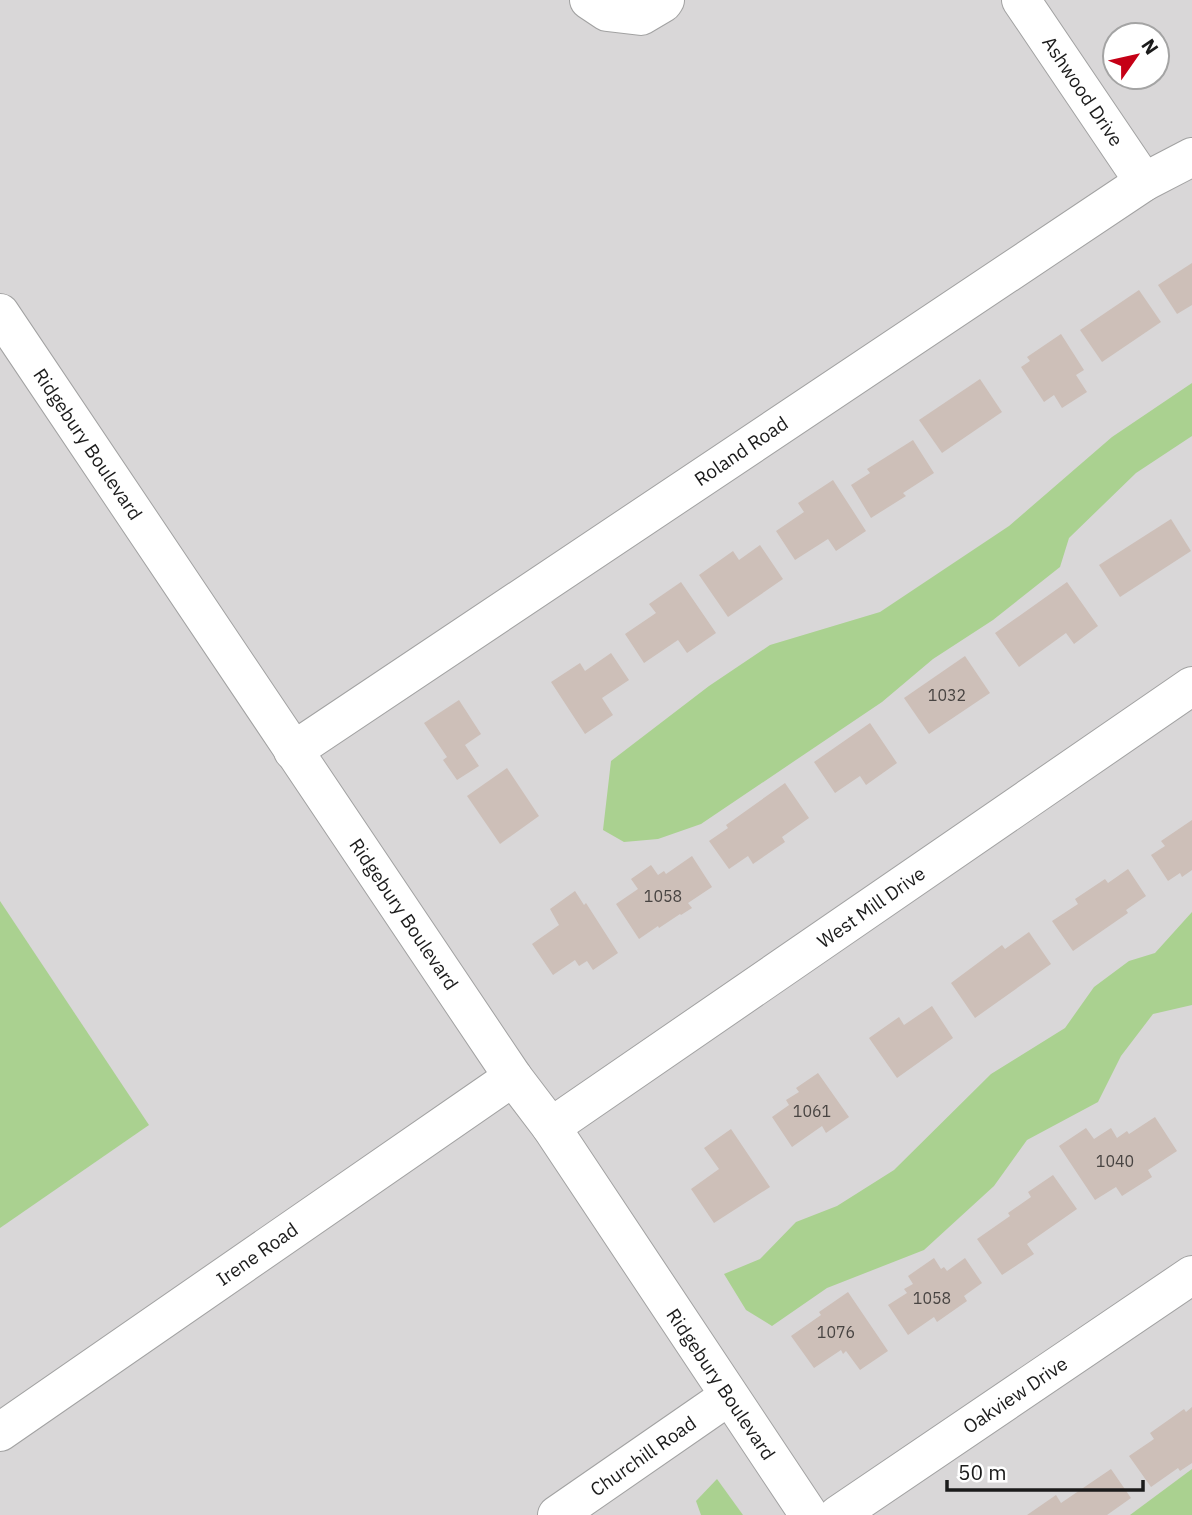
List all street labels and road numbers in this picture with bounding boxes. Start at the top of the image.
street label: Ashwood Drive [1037,31,1129,151]
street label: Ridgebury Boulevard [28,364,148,524]
street label: Roland Road [690,411,792,491]
street label: Ridgebury Boulevard [344,834,464,994]
street label: West Mill Drive [812,861,930,953]
street label: Irene Road [211,1217,303,1291]
street label: Ridgebury Boulevard [661,1304,781,1464]
street label: Oakview Drive [958,1351,1072,1439]
street label: Churchill Road [585,1411,701,1501]

